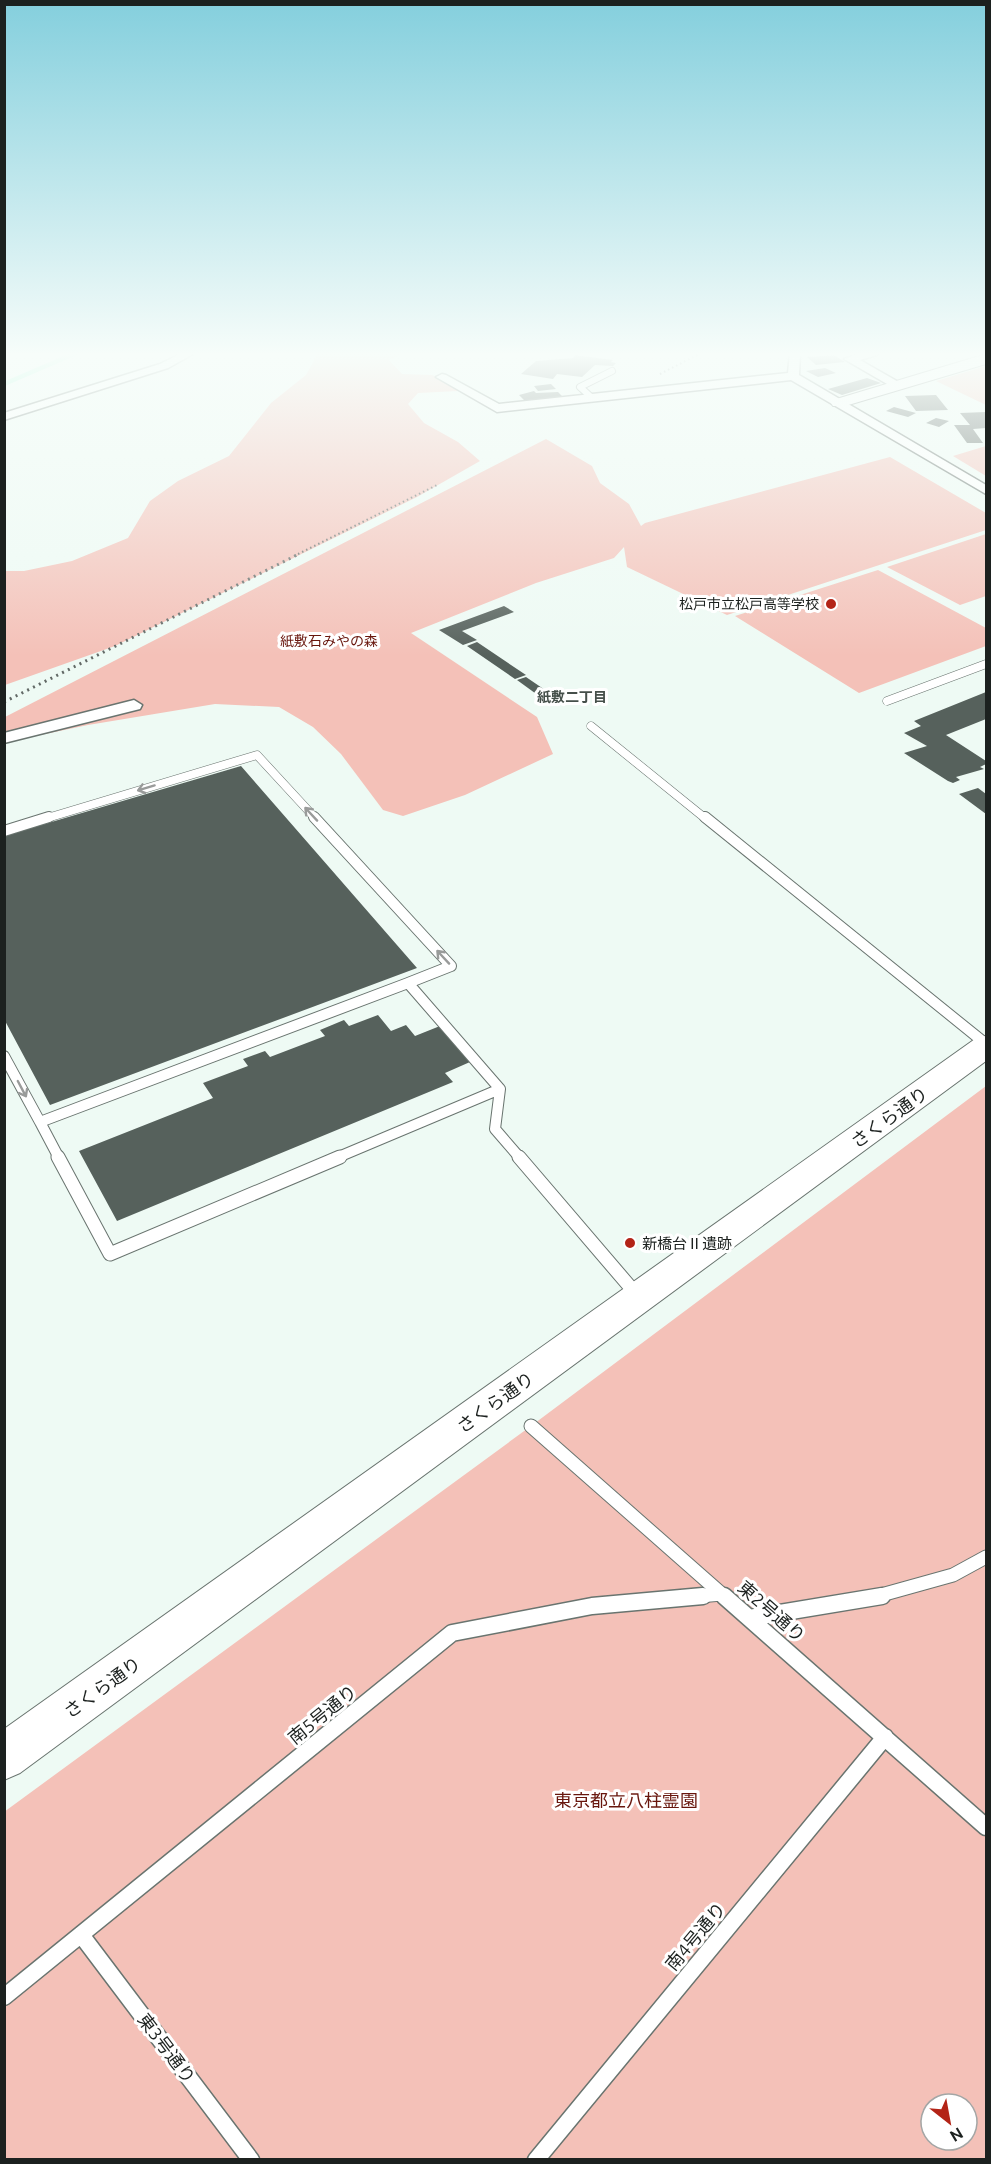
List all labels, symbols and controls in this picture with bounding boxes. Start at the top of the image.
place label: 松戸市立松戸高等学校 [679,596,819,612]
marker: 松戸市立松戸高等学校 [824,597,838,611]
park label: 紙敷石みやの森 [280,633,378,649]
district label: 紙敷二丁目 [537,689,607,705]
one-way arrow [137,783,156,794]
one-way arrow [304,806,318,821]
one-way arrow [435,950,450,965]
one-way arrow [17,1079,28,1097]
street label: さくら通り [847,1082,931,1152]
place label: 新橋台Ⅱ遺跡 [642,1235,732,1252]
marker: 新橋台Ⅱ遺跡 [623,1236,637,1250]
street label: さくら通り [453,1367,537,1437]
street label: 東2号通り [734,1577,810,1645]
street label: さくら通り [60,1652,144,1722]
street label: 南5号通り [284,1680,360,1748]
park label: 東京都立八柱霊園 [554,1790,698,1810]
street label: 南4号通り [661,1898,729,1974]
street label: 東3号通り [134,2009,200,2087]
north arrow [919,2092,979,2152]
text: N [947,2124,966,2146]

